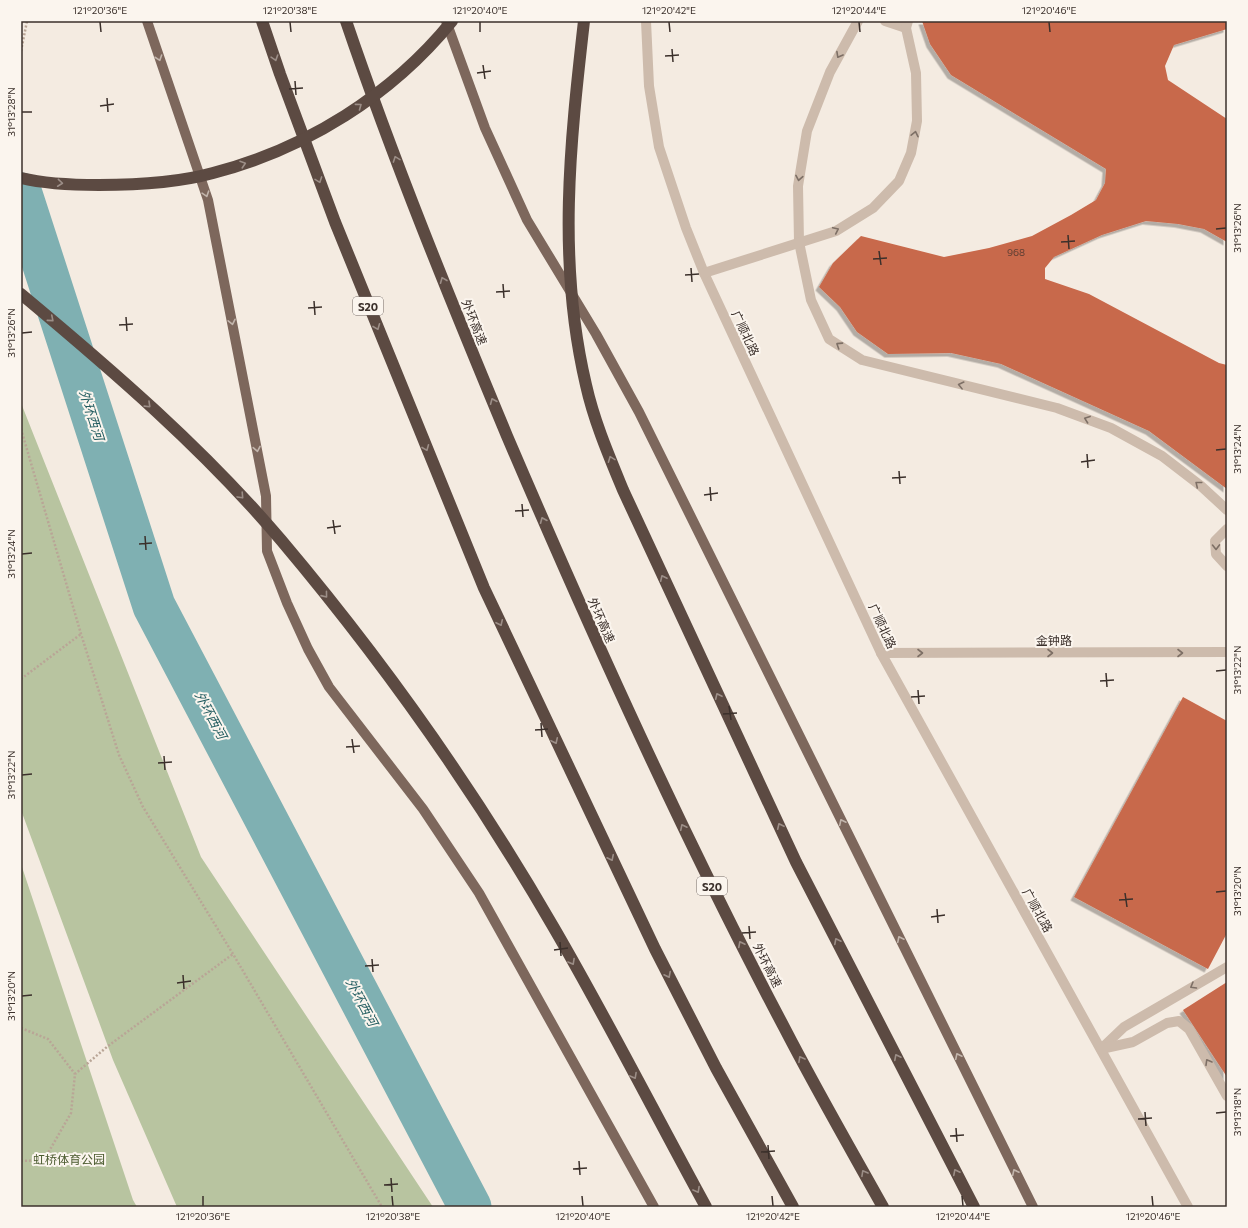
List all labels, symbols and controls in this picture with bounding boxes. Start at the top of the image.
text: 121°20'36"E [73,4,127,16]
text: 121°20'38"E [263,4,317,16]
text: 121°20'40"E [452,4,508,16]
text: 121°20'42"E [642,4,696,16]
text: 121°20'44"E [832,4,886,16]
text: 121°20'46"E [1022,4,1076,16]
one-way arrow [837,51,844,58]
one-way arrow [155,54,163,61]
one-way arrow [270,54,278,61]
text: 31°13'28"N [5,87,17,137]
one-way arrow [355,103,362,111]
one-way arrow [910,131,918,137]
one-way arrow [393,156,401,163]
one-way arrow [239,160,246,169]
one-way arrow [795,175,804,181]
one-way arrow [315,177,323,184]
one-way arrow [56,179,63,188]
one-way arrow [201,191,210,198]
text: 31°13'26"N [1231,203,1243,253]
one-way arrow [832,227,840,235]
house number: 968 [1007,246,1025,258]
one-way arrow [440,277,448,284]
road number: S20 [353,297,383,315]
street label: 外环高速 [460,297,490,347]
text: 31°13'26"N [5,308,17,358]
street label: 广顺北路 [730,308,762,358]
one-way arrow [46,314,53,321]
one-way arrow [227,318,235,325]
one-way arrow [372,324,380,331]
one-way arrow [836,342,843,350]
one-way arrow [958,381,964,389]
water label: 外环西河 [76,388,109,445]
one-way arrow [489,397,497,404]
one-way arrow [143,400,151,407]
one-way arrow [1083,415,1090,423]
text: 31°13'24"N [1231,424,1243,474]
one-way arrow [421,444,429,451]
one-way arrow [252,446,261,452]
one-way arrow [607,456,615,463]
one-way arrow [1196,481,1203,488]
one-way arrow [236,491,243,499]
one-way arrow [540,517,548,525]
text: 31°13'24"N [5,529,17,579]
one-way arrow [1212,544,1220,550]
one-way arrow [660,575,668,583]
one-way arrow [321,590,328,597]
street label: 外环高速 [586,595,618,645]
street label: 广顺北路 [867,601,899,651]
one-way arrow [495,619,503,627]
street label: 金钟路 [1036,633,1072,647]
text: 31°13'22"N [1231,645,1243,695]
one-way arrow [917,649,923,657]
one-way arrow [1047,649,1053,657]
one-way arrow [1177,649,1183,657]
water label: 外环西河 [192,688,232,744]
one-way arrow [715,693,723,701]
one-way arrow [550,737,558,744]
text: 31°13'22"N [5,750,17,800]
one-way arrow [840,819,847,827]
one-way arrow [777,823,785,831]
one-way arrow [680,824,688,832]
one-way arrow [606,854,614,862]
text: 31°13'20"N [1231,866,1243,916]
road number: S20 [697,877,727,895]
street label: 广顺北路 [1020,886,1056,934]
one-way arrow [897,936,905,943]
one-way arrow [834,938,842,945]
street label: 外环高速 [751,940,785,990]
one-way arrow [738,941,746,948]
one-way arrow [568,958,575,965]
text: 31°13'20"N [5,971,17,1021]
one-way arrow [664,971,671,978]
water label: 外环西河 [343,975,383,1031]
one-way arrow [1190,982,1197,989]
one-way arrow [955,1052,963,1060]
one-way arrow [894,1053,901,1061]
one-way arrow [799,1056,806,1063]
one-way arrow [1205,1059,1212,1066]
one-way arrow [630,1072,637,1079]
text: 31°13'18"N [1231,1088,1243,1136]
park label: 虹桥体育公园 [33,1152,105,1166]
one-way arrow [953,1169,961,1177]
one-way arrow [1012,1169,1020,1176]
one-way arrow [862,1170,869,1177]
one-way arrow [692,1186,699,1193]
text: 121°20'36"E [176,1210,230,1222]
text: 121°20'38"E [366,1210,420,1222]
text: 121°20'40"E [555,1210,611,1222]
text: 121°20'42"E [746,1210,800,1222]
text: 121°20'44"E [936,1210,990,1222]
text: 121°20'46"E [1126,1210,1180,1222]

